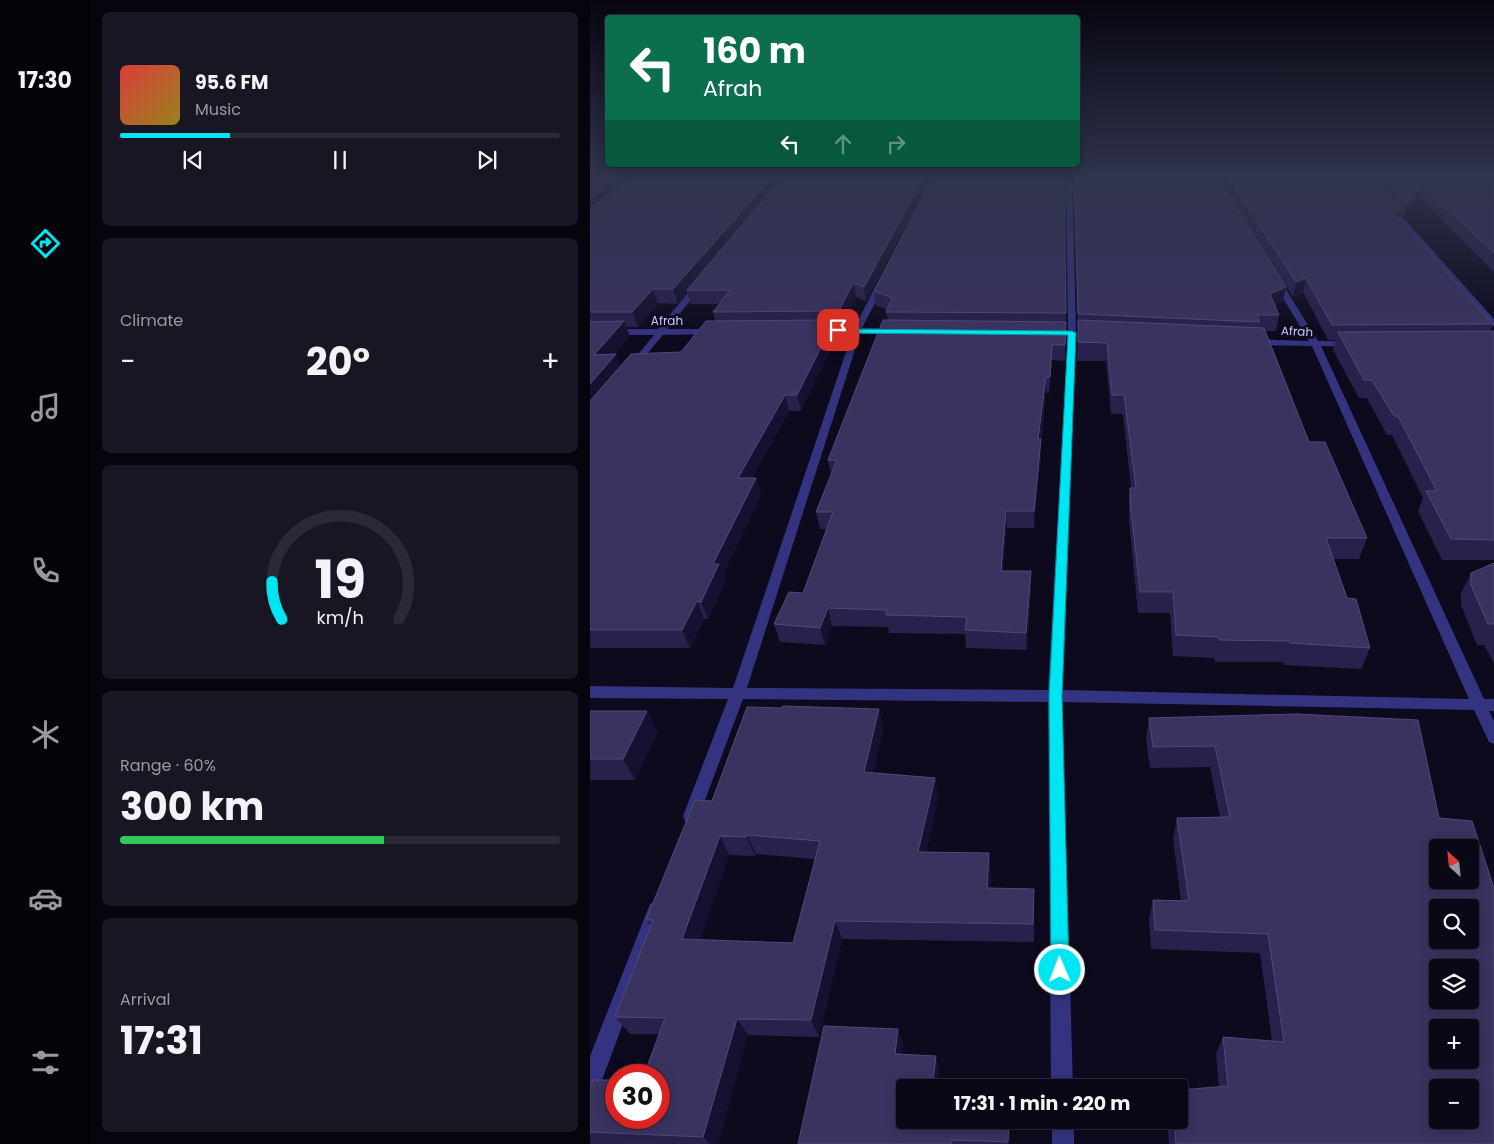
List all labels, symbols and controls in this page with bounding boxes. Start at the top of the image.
text: 160 m [703,26,806,75]
icon: left [620,35,685,100]
text: 17:30 [18,65,72,96]
text: 95.6 FM [195,69,268,96]
text: Afrah [703,73,762,104]
text: Music [195,98,241,121]
icon: left [776,130,804,158]
icon: ahead [829,130,857,158]
icon: right [882,130,910,158]
icon: previous [179,146,207,174]
icon: pause [326,146,354,174]
icon: next [473,146,501,174]
icon: directions [28,226,63,261]
text: Climate [120,309,183,332]
pin [817,309,859,351]
street label: Afrah [651,312,683,329]
icon: arrive [824,316,852,344]
street label: Afrah [1280,322,1314,340]
text: 20° [306,335,370,388]
text: − [120,342,135,381]
text: + [541,342,560,381]
icon: music [28,390,63,425]
text: 19 [314,543,366,616]
icon: phone [28,553,63,588]
text: km/h [316,605,364,630]
icon: climate [28,717,63,752]
text: Range · 60% [120,754,216,777]
text: 300 km [120,780,264,833]
north arrow [1429,839,1479,889]
map controls [1429,839,1479,1129]
icon: car [28,881,63,916]
button: search [1429,899,1479,949]
position arrow [1033,943,1085,995]
button: layers [1429,959,1479,1009]
text: Arrival [120,988,170,1011]
text: 17:31 [120,1014,203,1067]
button: + [1429,1019,1479,1069]
icon: filters [28,1045,63,1080]
speed limit sign: 30 [605,1064,670,1129]
button: − [1429,1079,1479,1129]
text: 17:31 · 1 min · 220 m [954,1090,1130,1117]

